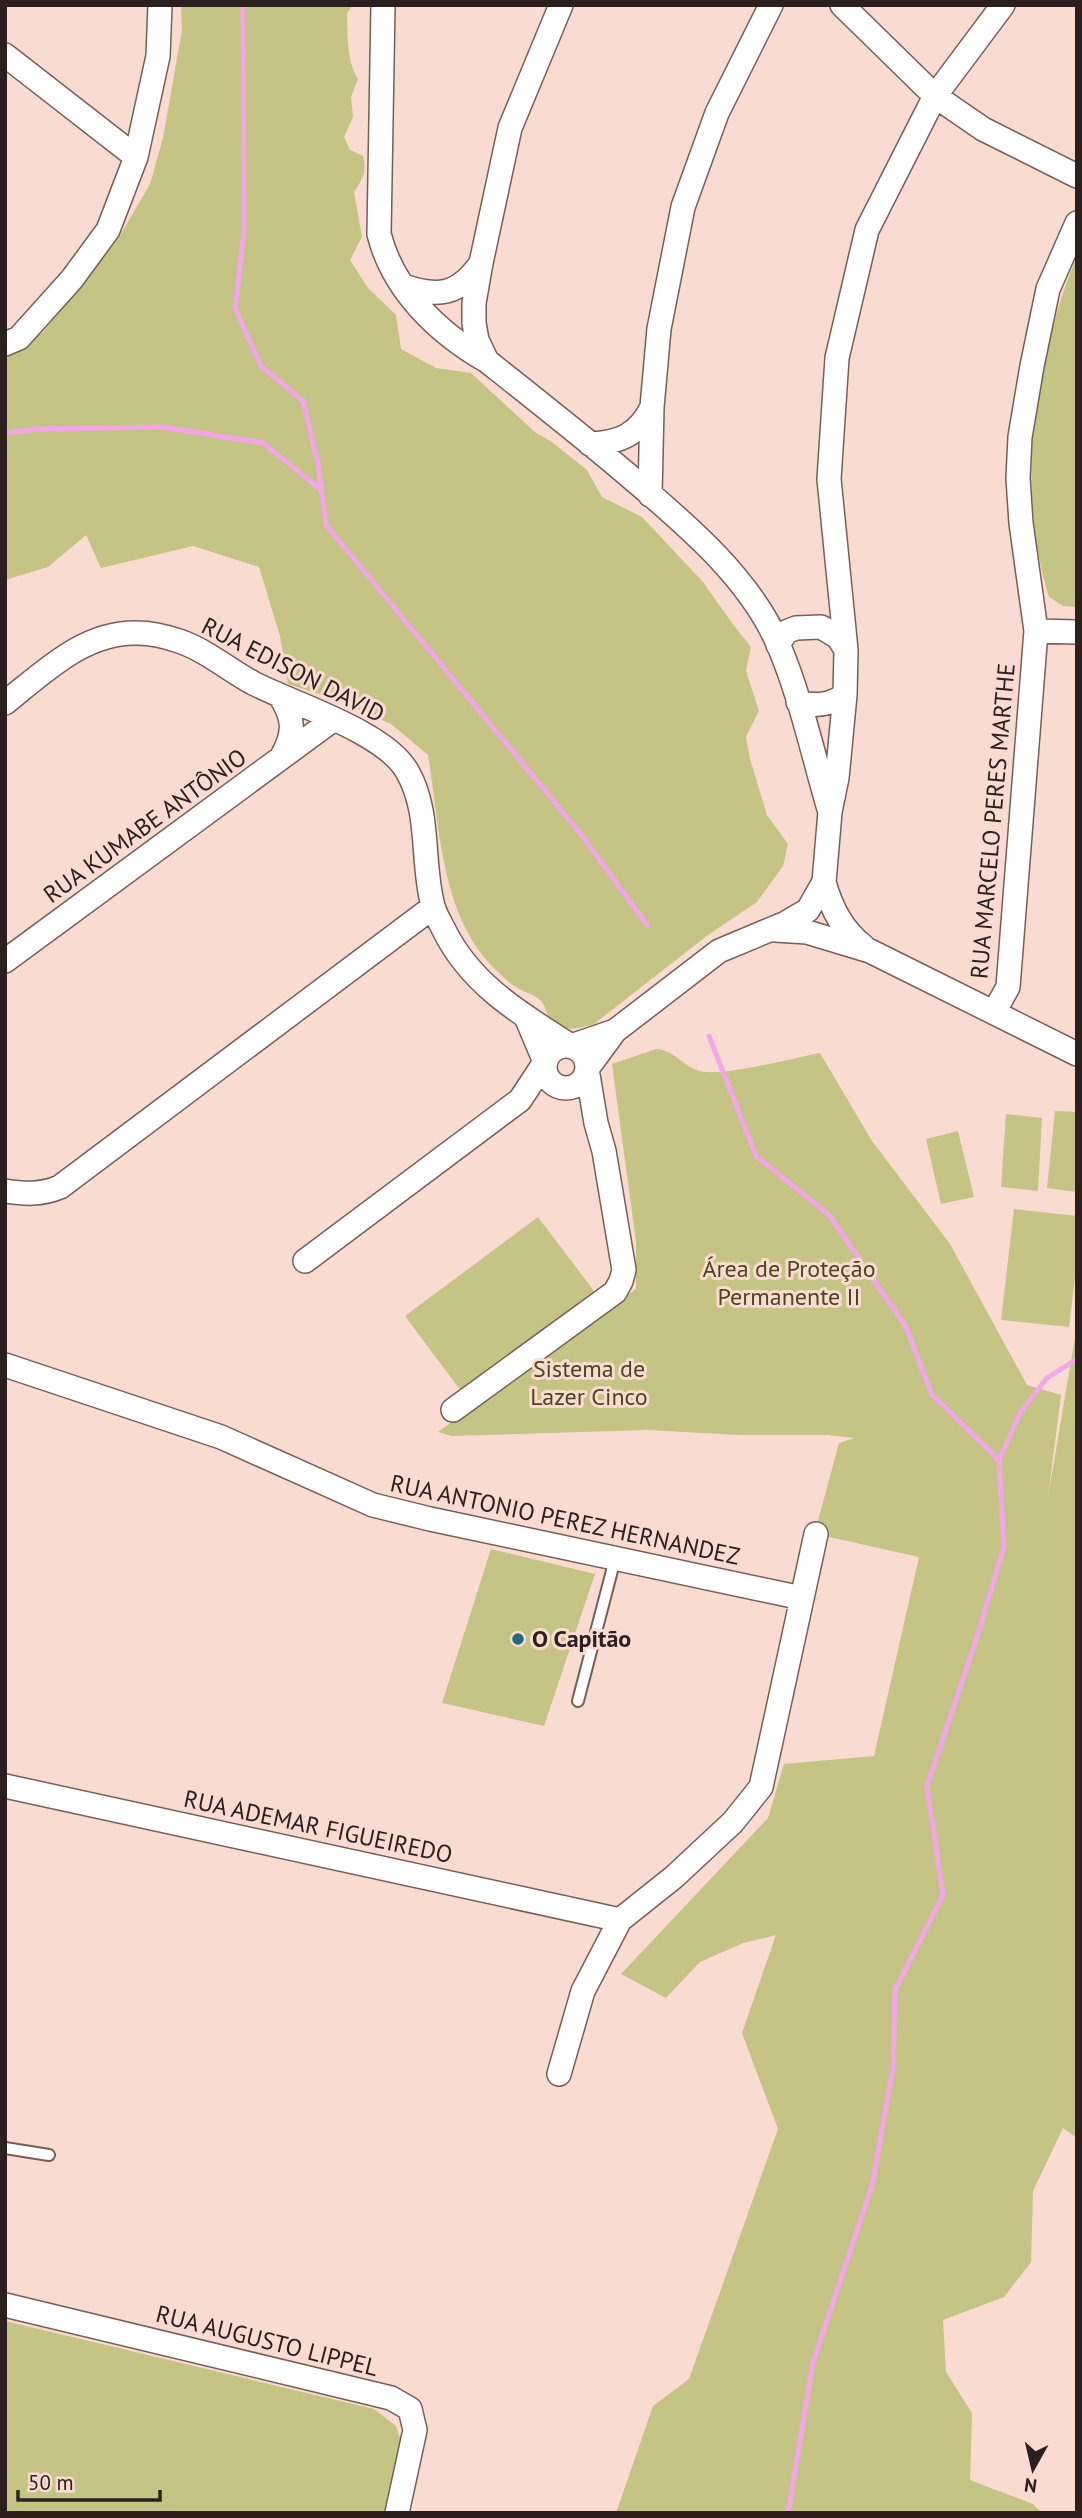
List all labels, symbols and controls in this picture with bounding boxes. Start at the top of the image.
street label: RUA EDISON DAVID [197,610,390,729]
street label: RUA MARCELO PERES MARTHE [963,662,1022,980]
street label: RUA KUMABE ANTÔNIO [37,741,252,910]
park label: Área de Proteção Permanente II [702,1253,876,1312]
park label: Sistema de Lazer Cinco [530,1353,648,1412]
street label: RUA ANTONIO PEREZ HERNANDEZ [388,1467,743,1572]
place label: O Capitão [532,1623,631,1654]
marker: O Capitão [510,1631,526,1647]
street label: RUA ADEMAR FIGUEIREDO [181,1783,455,1870]
street label: RUA AUGUSTO LIPPEL [153,2298,381,2383]
north arrow [998,2434,1068,2504]
scale bar [18,2458,159,2502]
text: 50 m [28,2469,74,2496]
text: N [1023,2473,1038,2499]

